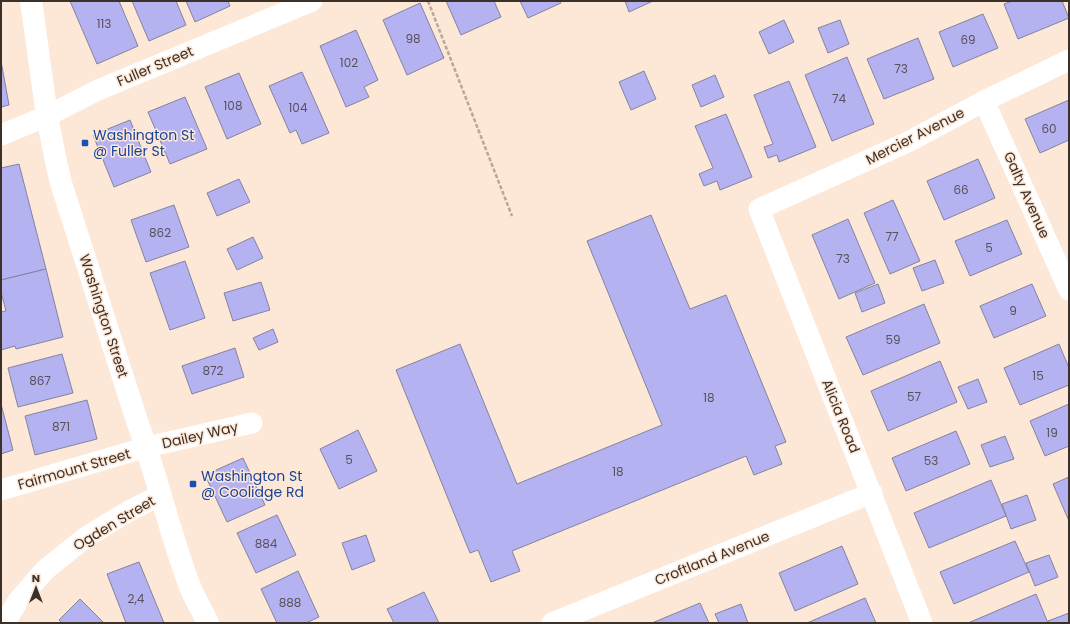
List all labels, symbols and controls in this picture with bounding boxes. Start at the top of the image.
house number: 113 [97,15,111,32]
house number: 98 [405,30,421,47]
house number: 69 [960,31,976,48]
street label: Fuller Street [114,41,196,91]
house number: 102 [340,54,358,71]
house number: 73 [894,60,908,77]
house number: 74 [832,90,846,107]
house number: 108 [224,97,242,114]
house number: 104 [289,99,308,116]
street label: Mercier Avenue [862,102,968,169]
house number: 60 [1041,120,1057,137]
place label: Washington St @ Fuller St [93,125,194,161]
marker: Washington St @ Fuller St [80,138,90,148]
street label: Galty Avenue [999,148,1055,242]
house number: 66 [953,181,969,198]
house number: 862 [149,224,171,241]
house number: 77 [885,228,899,245]
house number: 5 [985,239,993,256]
house number: 73 [836,250,850,267]
street label: Washington Street [75,252,133,380]
house number: 9 [1009,302,1017,319]
house number: 59 [885,331,901,348]
house number: 872 [202,362,224,379]
house number: 15 [1032,367,1044,384]
house number: 867 [29,372,51,389]
street label: Alicia Road [817,376,865,456]
house number: 57 [907,388,921,405]
house number: 18 [703,389,715,406]
street label: Dailey Way [160,417,240,453]
house number: 871 [52,418,70,435]
house number: 19 [1046,424,1058,441]
street label: Fairmount Street [15,443,133,495]
house number: 5 [345,451,353,468]
house number: 53 [924,452,938,469]
house number: 18 [612,463,624,480]
place label: Washington St @ Coolidge Rd [201,466,304,502]
marker: Washington St @ Coolidge Rd [188,479,198,489]
street label: Ogden Street [69,491,159,555]
street label: Croftland Avenue [652,526,773,590]
house number: 884 [255,535,278,552]
north arrow [16,568,56,608]
text: N [32,570,40,586]
house number: 2,4 [128,590,145,607]
house number: 888 [279,594,301,611]

